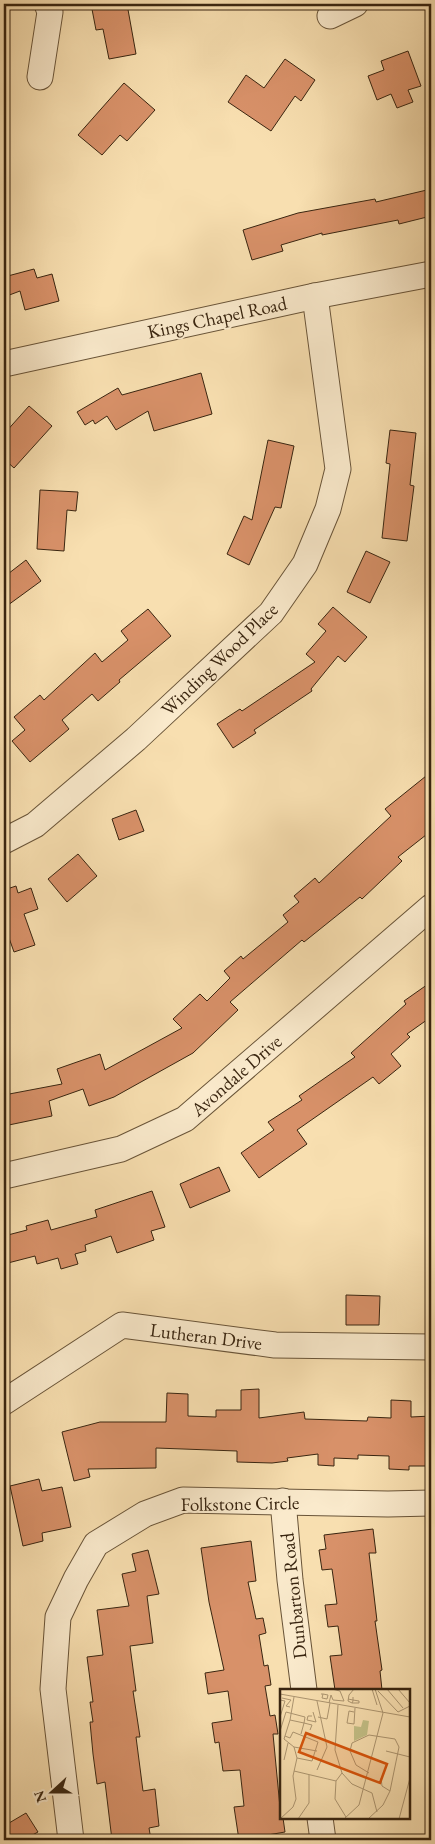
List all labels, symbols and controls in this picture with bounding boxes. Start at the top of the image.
street label: Kings Chapel Road [145,290,290,344]
street label: Winding Wood Place [156,597,283,722]
street label: Avondale Drive [185,1029,287,1122]
street label: Lutheran Drive [149,1317,263,1356]
street label: Folkstone Circle [180,1490,300,1517]
street label: Dunbarton Road [274,1531,313,1660]
inset map [280,1689,410,1819]
north arrow [28,1766,78,1816]
text: N [29,1788,50,1805]

